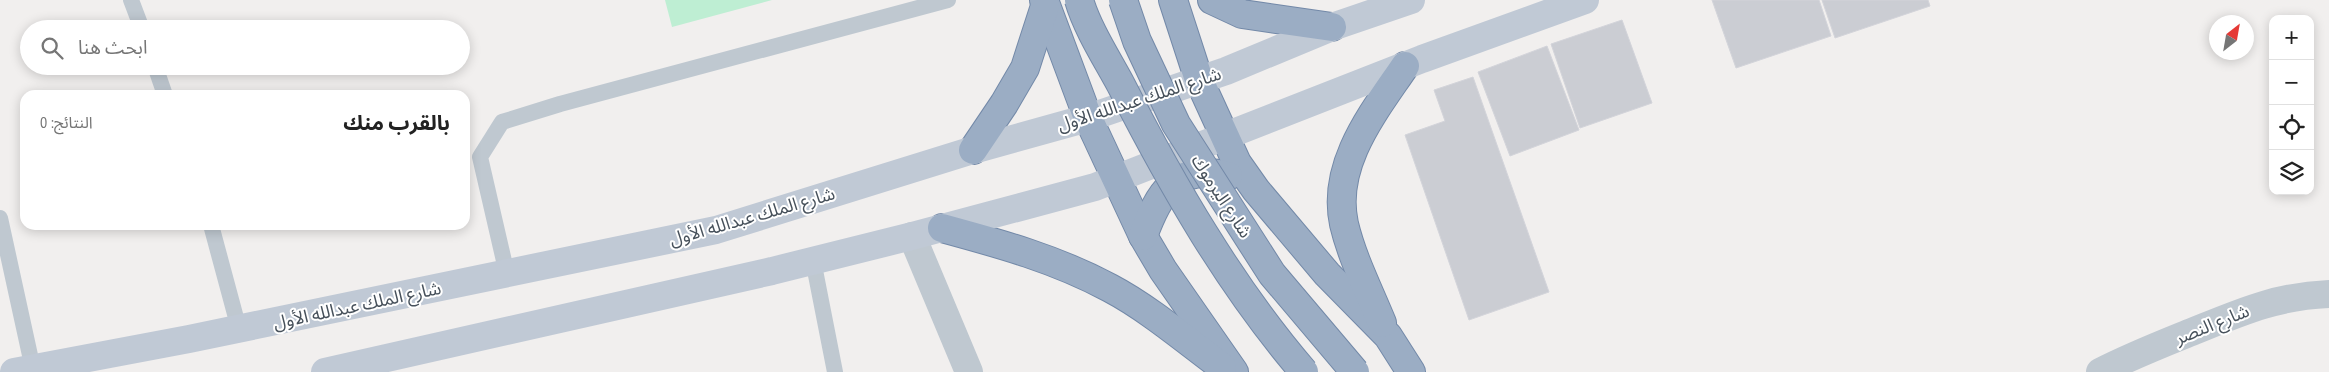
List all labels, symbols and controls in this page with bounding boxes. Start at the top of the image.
north arrow [2209,15,2254,60]
map controls [2269,15,2314,195]
button: + [2269,15,2314,60]
search box [20,20,470,75]
icon: search [38,34,66,62]
text: ابحث هنا [78,35,147,59]
button: − [2269,60,2314,105]
street label: شارع الملك عبدالله الأول [1054,62,1225,139]
button: locate [2269,105,2314,150]
text: بالقرب منك [343,109,450,136]
text: النتائج: 0 [40,112,93,132]
street label: شارع اليرموك [1184,150,1257,244]
button: layers [2269,150,2314,195]
street label: شارع الملك عبدالله الأول [667,181,838,254]
street label: شارع الملك عبدالله الأول [271,276,444,337]
street label: شارع النصر [2170,299,2254,352]

